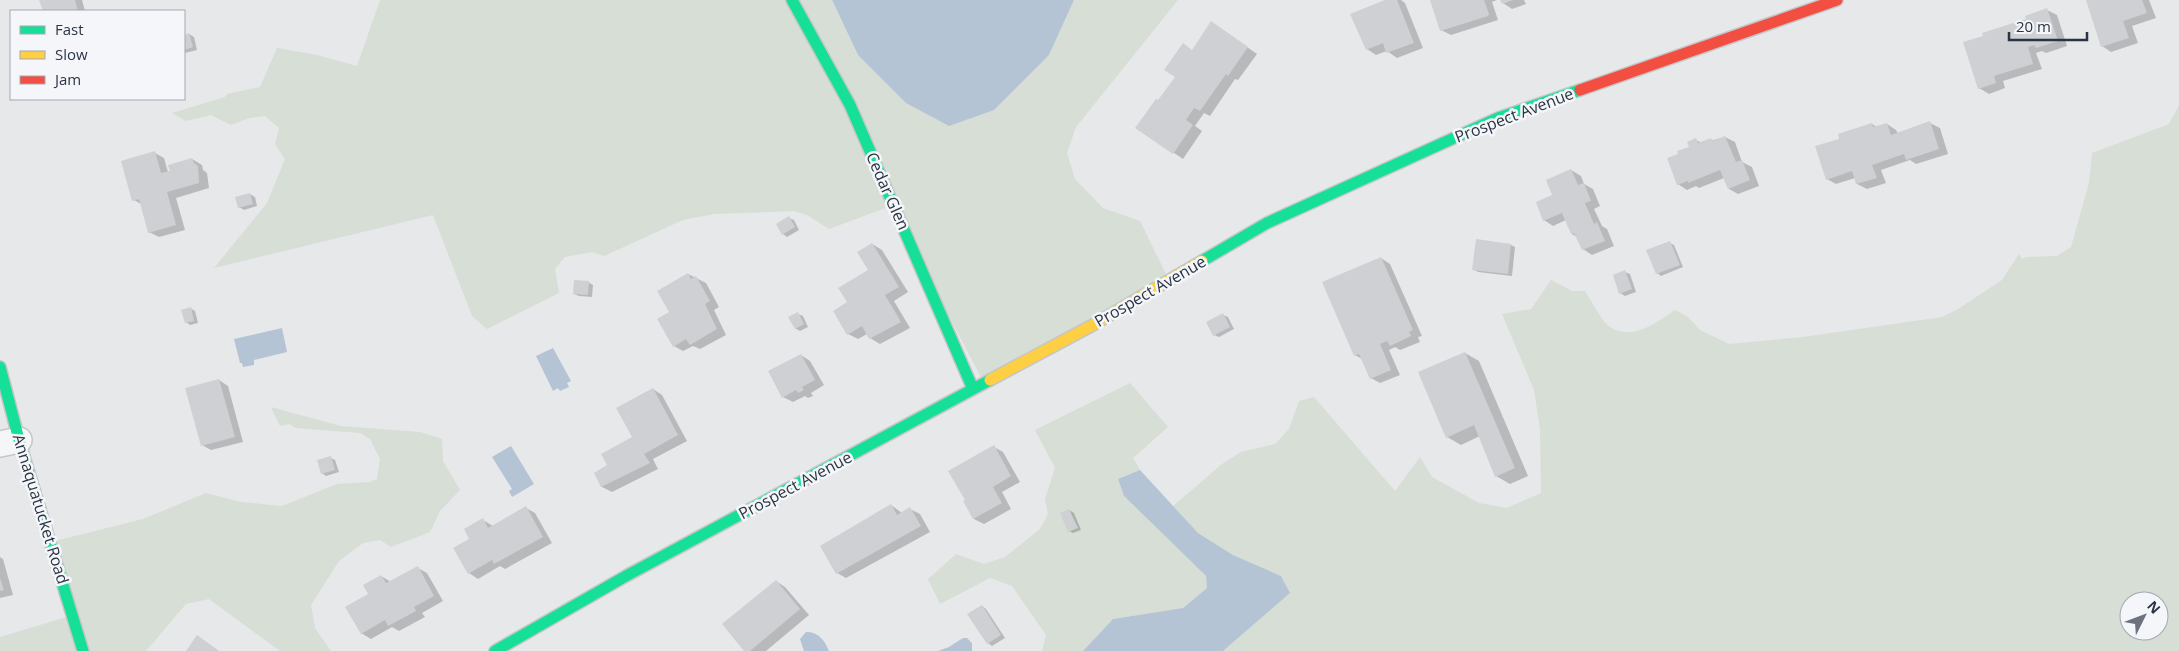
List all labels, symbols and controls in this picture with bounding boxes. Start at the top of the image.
legend [10,10,185,100]
scale bar [2009,10,2086,42]
text: 20 m [2016,16,2051,36]
text: Fast [55,19,84,39]
text: Slow [55,44,88,64]
text: Jam [53,69,81,89]
street label: Prospect Avenue [1452,82,1576,148]
street label: Cedar Glen [861,149,915,233]
street label: Prospect Avenue [1090,250,1210,332]
street label: Annaquatucket Road [8,431,74,587]
street label: Prospect Avenue [734,446,856,524]
north arrow [2119,591,2169,641]
text: N [2143,596,2165,618]

